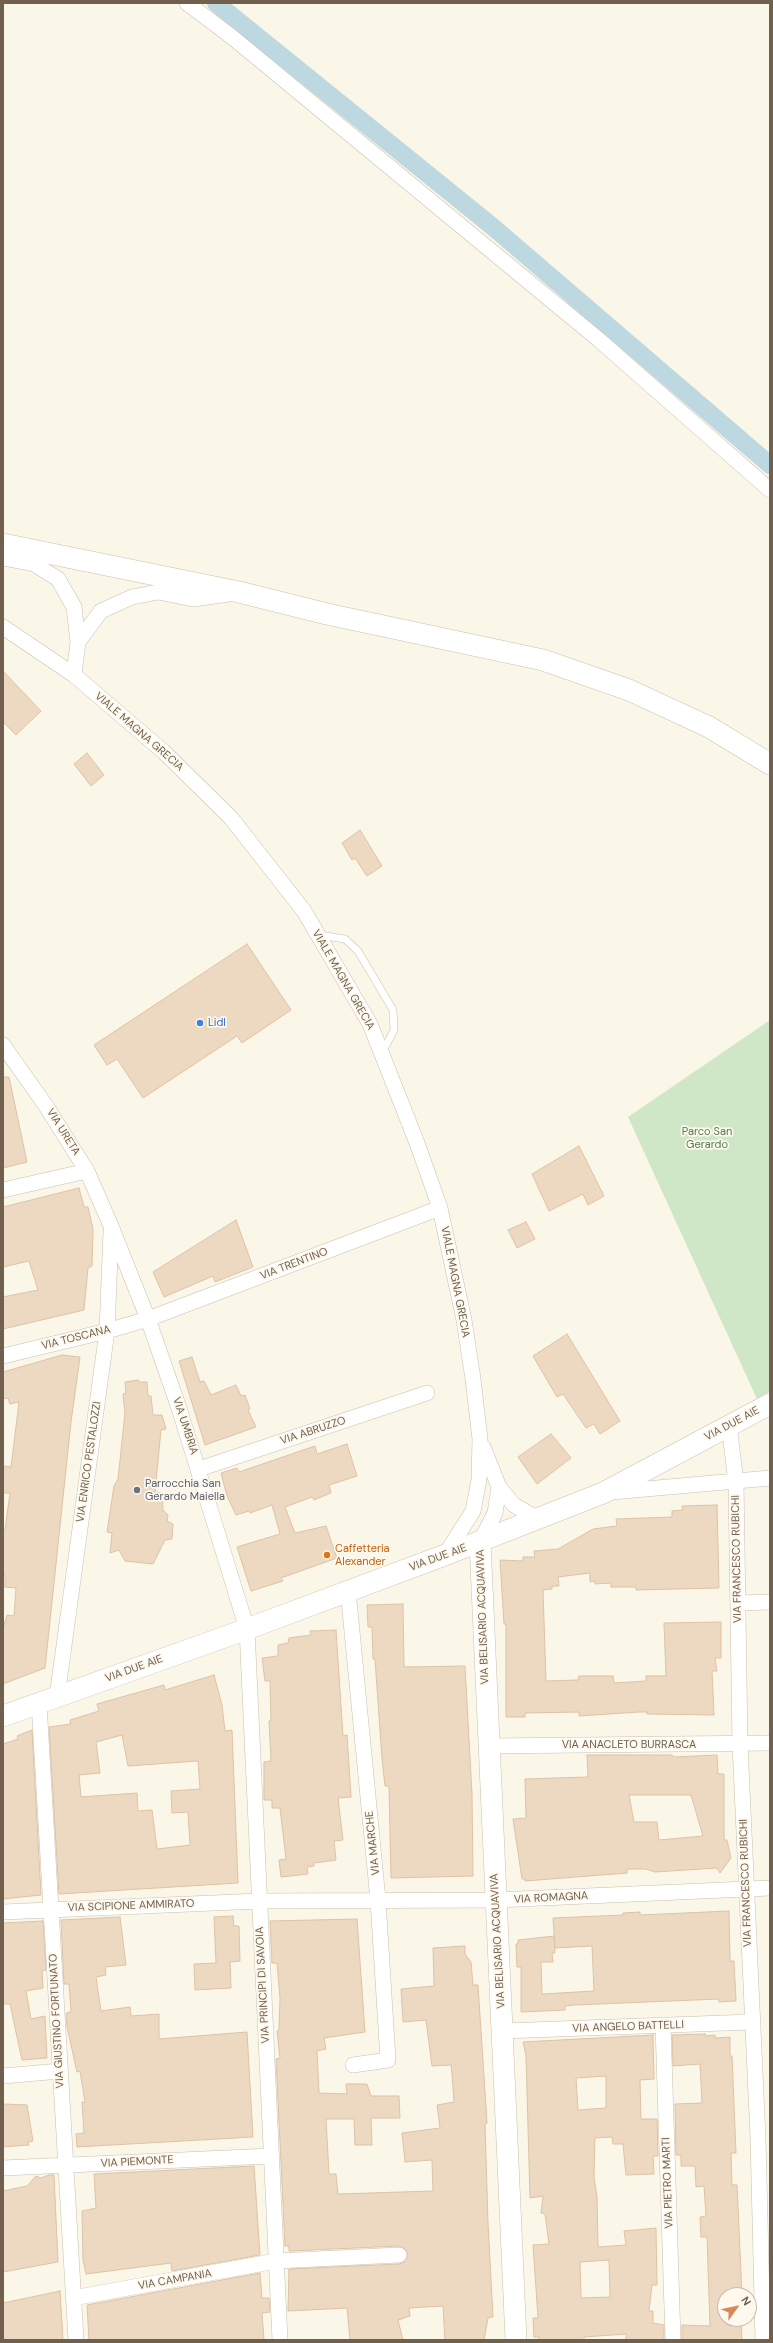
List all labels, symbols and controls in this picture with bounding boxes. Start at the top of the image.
street label: VIALE MAGNA GRECIA [92,690,186,774]
street label: VIALE MAGNA GRECIA [309,928,377,1032]
place label: Lidl [208,1016,226,1030]
marker: Lidl [195,1018,205,1028]
street label: VIA URETA [43,1106,83,1158]
park label: Parco San Gerardo [682,1125,732,1151]
street label: VIALE MAGNA GRECIA [438,1225,472,1339]
street label: VIA TRENTINO [258,1245,330,1283]
street label: VIA TOSCANA [40,1323,112,1353]
street label: VIA UMBRIA [170,1396,200,1456]
street label: VIA ENRICO PESTALOZZI [74,1401,104,1523]
street label: VIA DUE AIE [702,1404,762,1444]
street label: VIA ABRUZZO [279,1414,347,1448]
place label: Parrocchia San Gerardo Maiella [145,1477,225,1503]
marker: Parrocchia San Gerardo Maiella [132,1485,142,1495]
street label: VIA FRANCESCO RUBICHI [729,1495,745,1623]
place label: Caffetteria Alexander [335,1542,390,1568]
street label: VIA DUE AIE [407,1542,469,1574]
street label: VIA BELISARIO ACQUAVIVA [474,1549,492,1685]
marker: Caffetteria Alexander [322,1550,332,1560]
street label: VIA DUE AIE [103,1653,165,1685]
street label: VIA ANACLETO BURRASCA [562,1738,696,1752]
street label: VIA MARCHE [363,1810,383,1876]
street label: VIA FRANCESCO RUBICHI [737,1819,755,1947]
street label: VIA BELISARIO ACQUAVIVA [488,1873,508,2009]
street label: VIA ROMAGNA [513,1889,589,1907]
street label: VIA SCIPIONE AMMIRATO [67,1897,195,1915]
street label: VIA PRINCIPI DI SAVOIA [253,1926,273,2044]
street label: VIA GIUSTINO FORTUNATO [47,1953,67,2089]
street label: VIA ANGELO BATTELLI [572,2018,684,2036]
street label: VIA PIETRO MARTI [660,2137,676,2229]
street label: VIA PIEMONTE [100,2153,174,2171]
street label: VIA CAMPANIA [137,2267,213,2293]
north arrow [717,2287,757,2327]
text: N [738,2294,754,2308]

